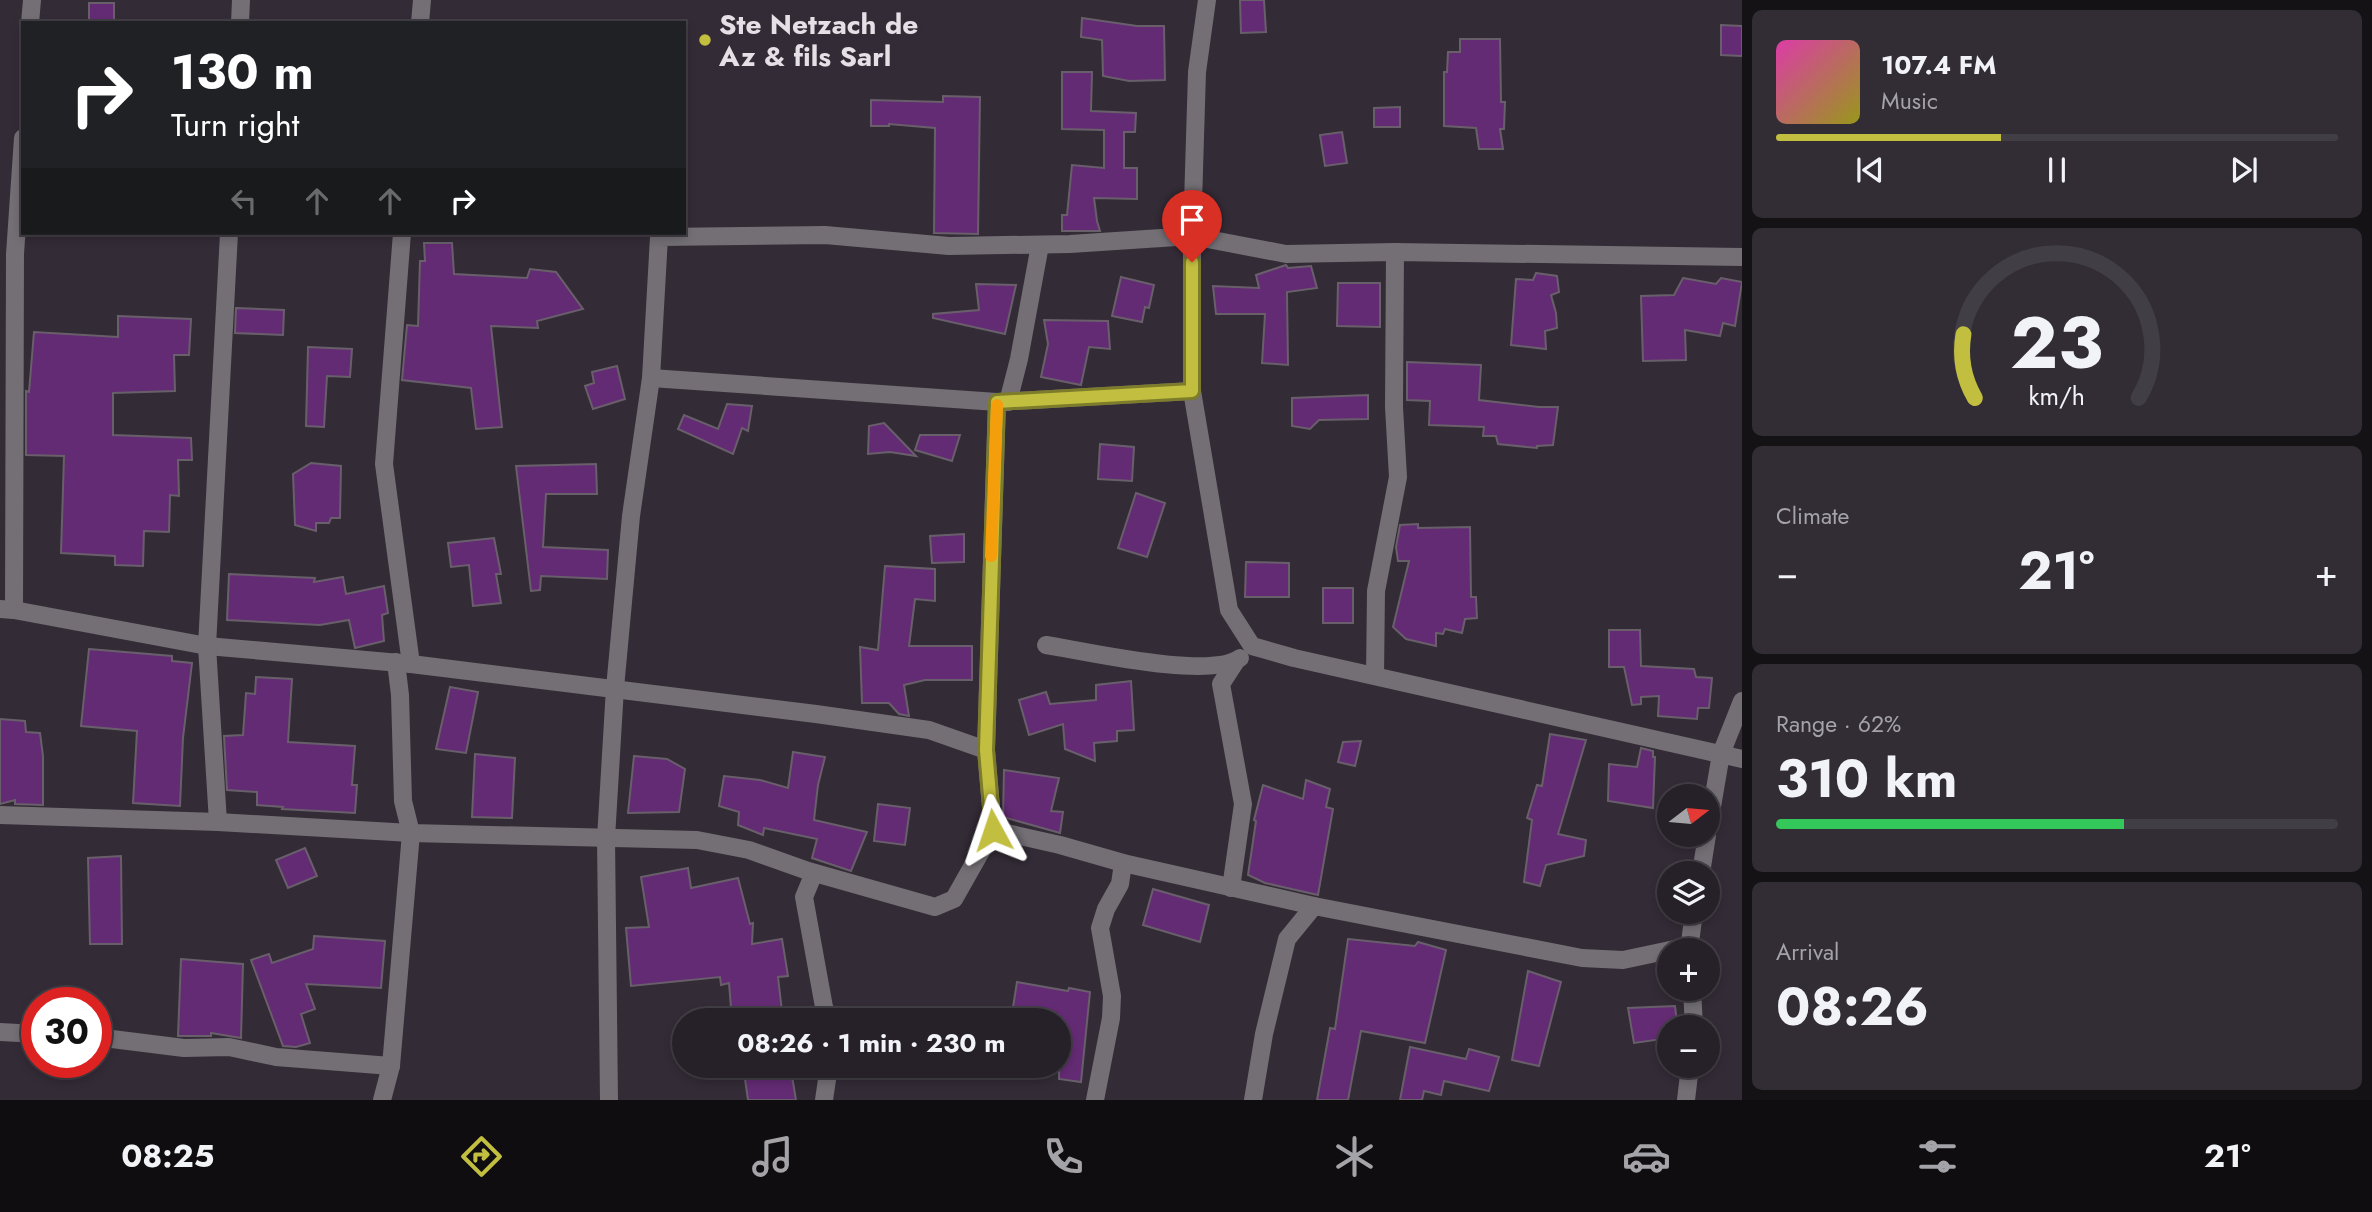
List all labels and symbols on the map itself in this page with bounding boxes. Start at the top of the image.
place label: Ste Netzach de Az & fils Sarl [718,4,918,77]
marker: Ste Netzach de Az & fils Sarl [697,32,713,48]
pin [1162,190,1222,262]
north arrow [1657,784,1720,847]
position arrow [956,793,1030,867]
speed limit sign: 30 [21,987,112,1078]

